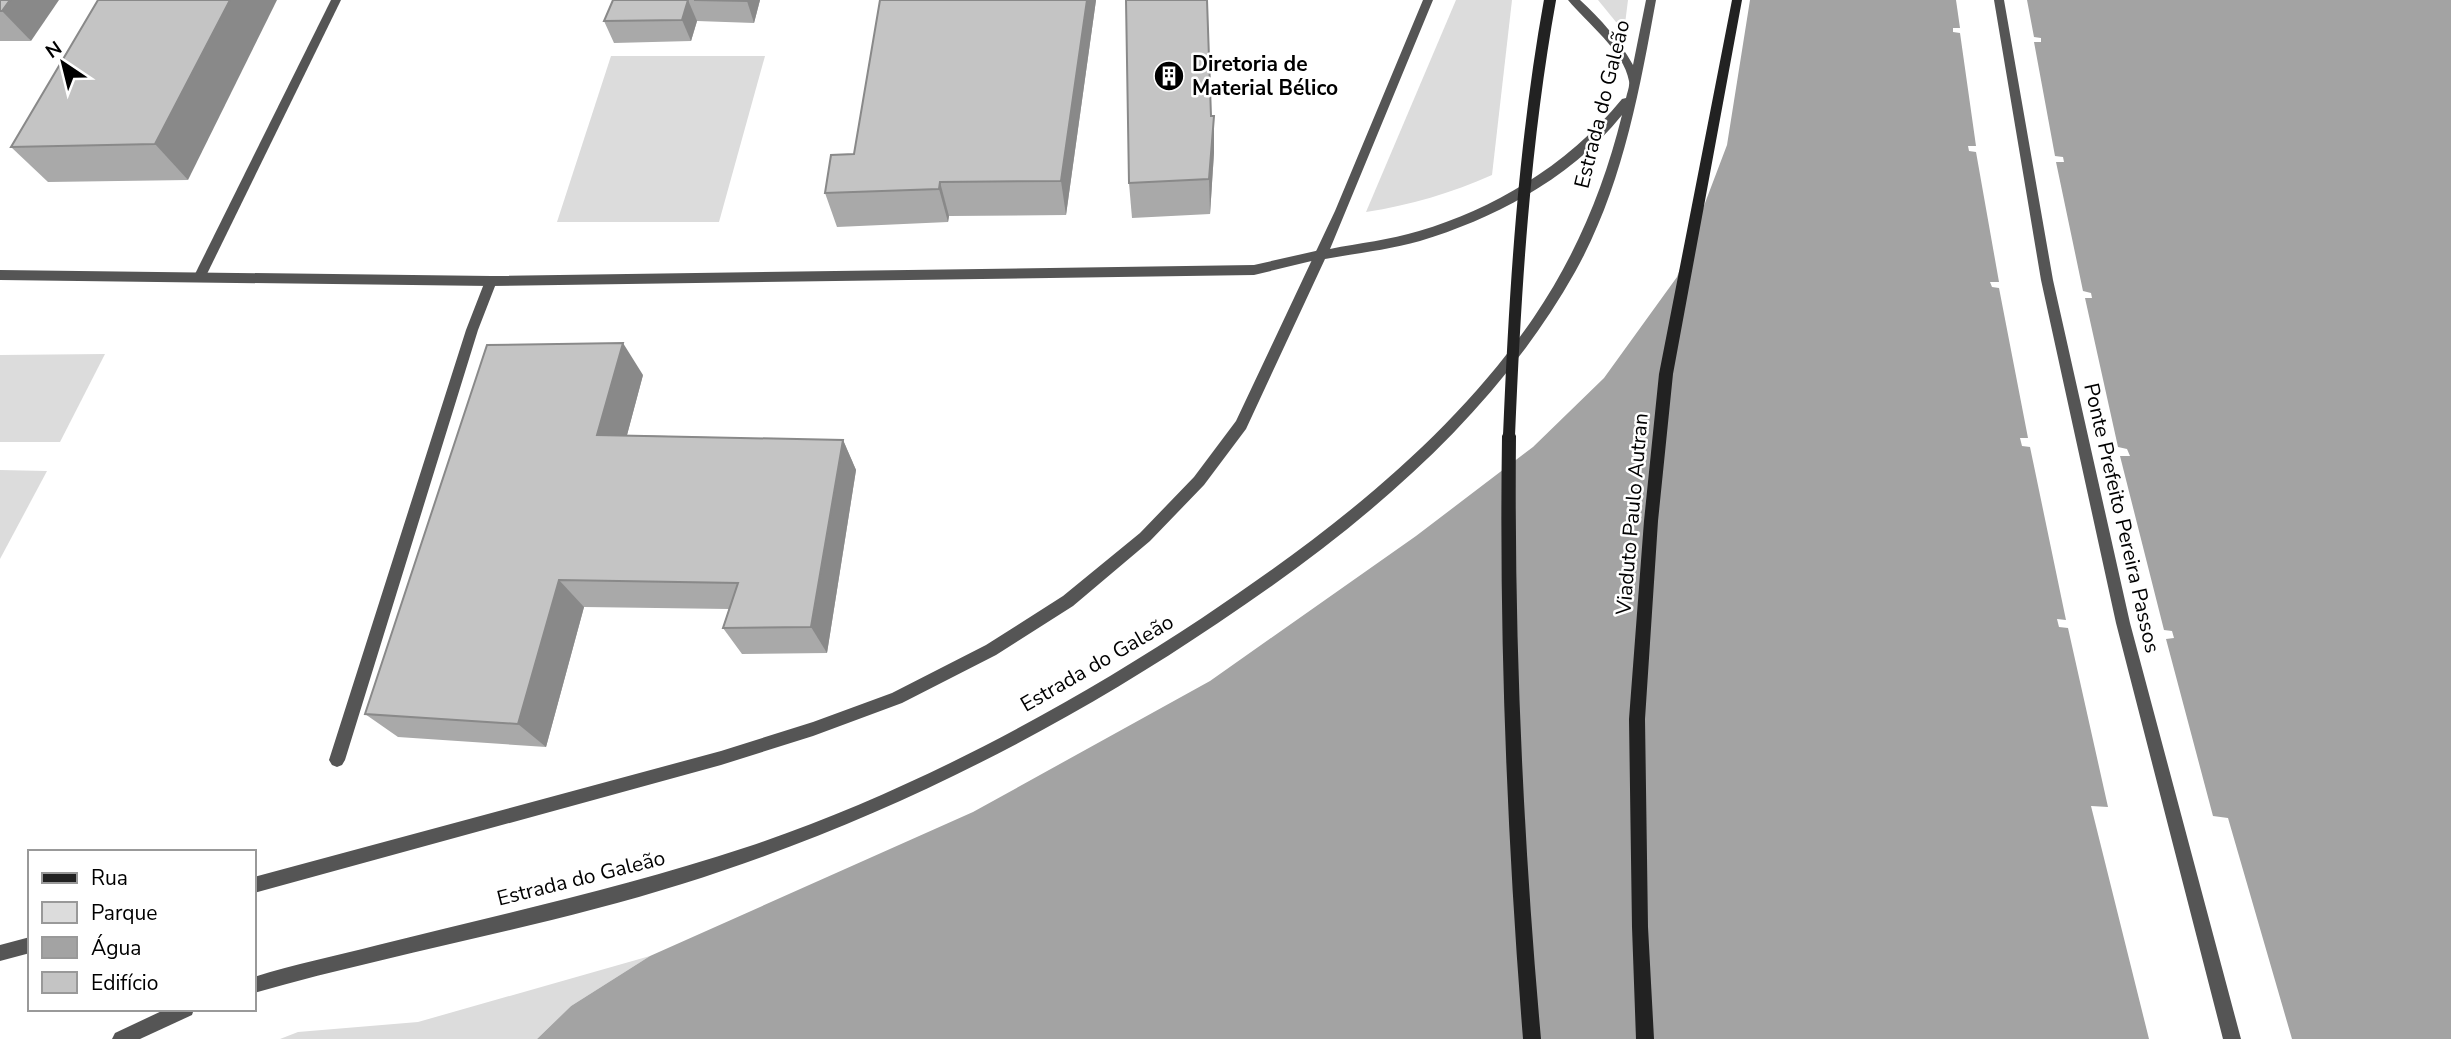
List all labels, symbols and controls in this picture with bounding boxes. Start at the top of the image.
street label: Estrada do Galeão [1568,17,1636,191]
north arrow [28,28,98,98]
text: N [41,35,67,65]
place label: Diretoria de Material Bélico [1192,50,1338,102]
building icon: Diretoria de Material Bélico [1152,59,1186,93]
street label: Ponte Prefeito Pereira Passos [2077,380,2167,656]
street label: Viaduto Paulo Autran [1609,412,1655,617]
street label: Estrada do Galeão [1015,608,1179,718]
street label: Estrada do Galeão [494,844,668,912]
legend [28,850,256,1011]
text: Rua [91,864,128,892]
text: Parque [91,899,158,927]
text: Água [91,934,141,962]
text: Edifício [91,969,158,997]

